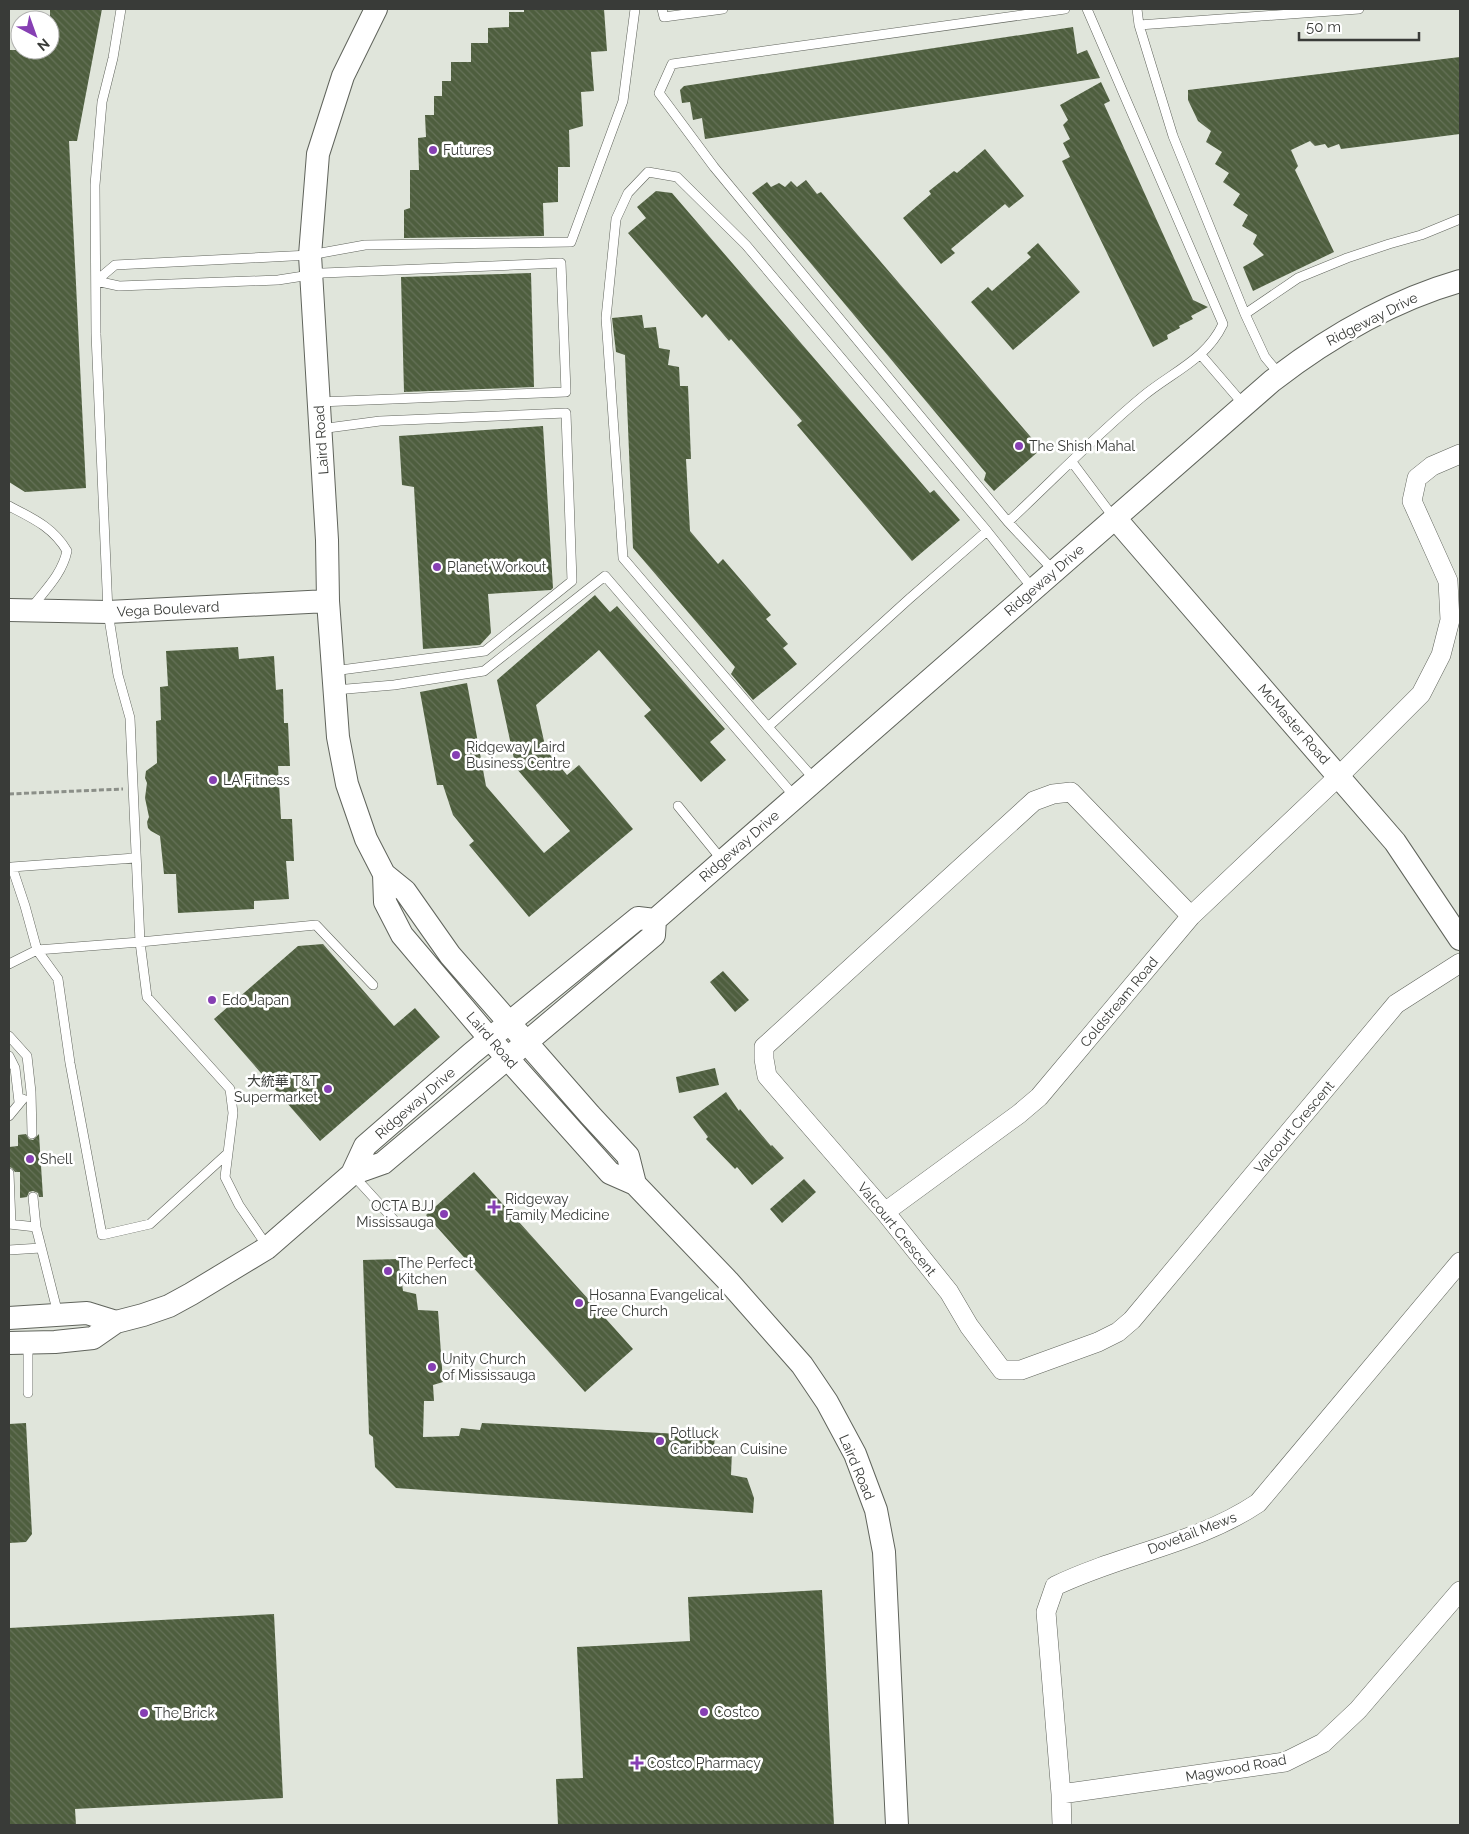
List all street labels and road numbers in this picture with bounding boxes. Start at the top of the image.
street label: Ridgeway Drive [1324,289,1420,349]
street label: Laird Road [311,405,331,475]
street label: Ridgeway Drive [1001,541,1087,619]
street label: Vega Boulevard [116,598,220,620]
street label: McMaster Road [1255,681,1333,767]
street label: Ridgeway Drive [696,807,782,885]
street label: Coldstream Road [1077,954,1161,1050]
street label: Laird Road [463,1009,521,1071]
street label: Ridgeway Drive [372,1064,458,1142]
street label: Valcourt Crescent [1251,1077,1337,1176]
street label: Valcourt Crescent [854,1179,940,1279]
street label: Laird Road [836,1432,878,1502]
street label: Dovetail Mews [1145,1509,1239,1557]
street label: Magwood Road [1184,1751,1288,1785]

